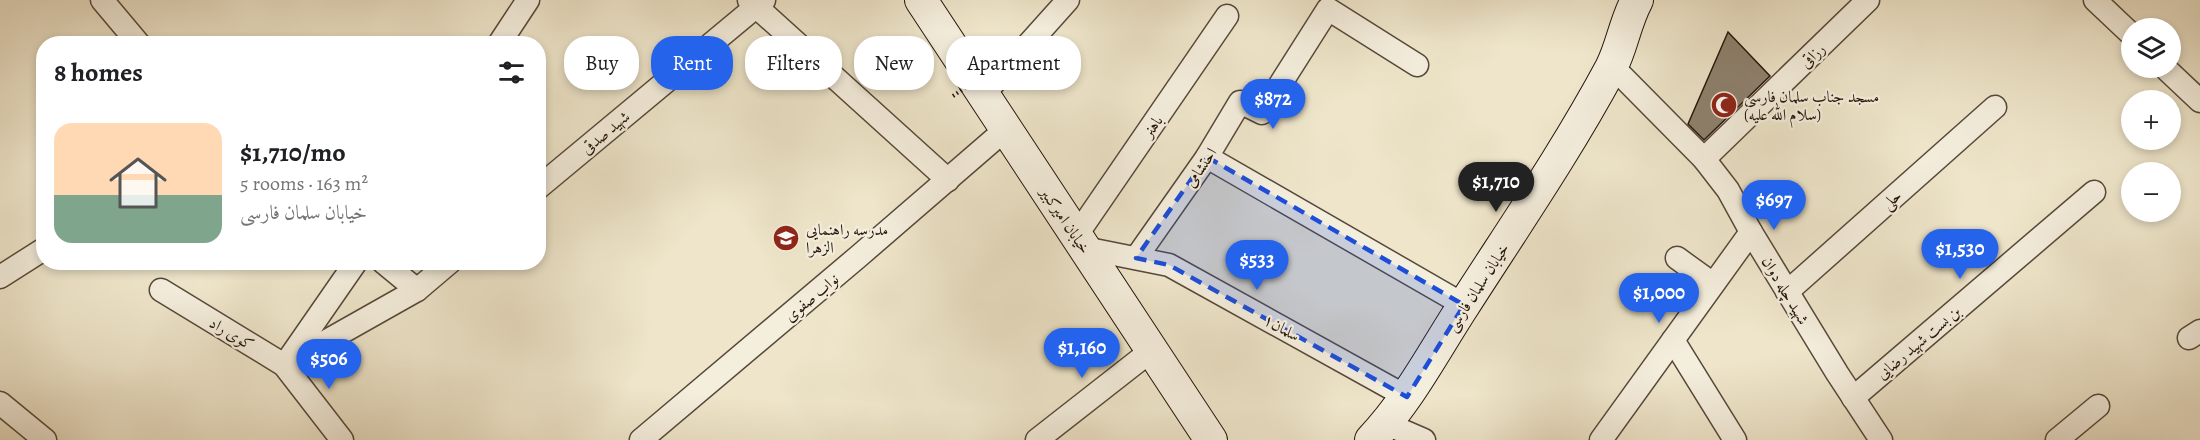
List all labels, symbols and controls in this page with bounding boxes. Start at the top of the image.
map controls [2121,18,2181,222]
button: layers [2121,18,2181,78]
chip: Buy [564,36,639,90]
chip: Rent [651,36,733,90]
chip: Filters [745,36,842,90]
chip: New [854,36,934,90]
chip: Apartment [946,36,1081,90]
street label: رزاقی [1795,38,1830,73]
text: 8 homes [54,55,143,90]
icon: filters [495,56,528,89]
pin: $872 [1237,79,1309,130]
text: $872 [1254,85,1292,112]
place label: مسجد جناب سلمان فارسی (سلام الله علیه) [1744,86,1879,129]
mosque icon: مسجد جناب سلمان فارسی (سلام الله علیه) [1709,90,1739,120]
button: + [2121,90,2181,150]
street label: شهید صدقی [577,106,635,160]
street label: باهنر [1136,111,1168,144]
text: $1,710/mo [240,135,346,170]
street label: احتشامی [1180,143,1222,192]
icon: home [102,147,174,219]
pin: $1,710 [1447,162,1545,213]
button: − [2121,162,2181,222]
text: $1,710 [1472,168,1520,195]
text: 5 rooms · 163 m² [240,170,368,197]
pin: $697 [1738,180,1810,231]
street label: خیابان امیرکبیر [1034,181,1096,258]
street label: حلی [1877,185,1907,215]
text: $697 [1756,186,1792,213]
text: خیابان سلمان فارسی [240,199,367,226]
place label: مدرسه راهنمایی الزهرا [806,219,888,259]
school or university icon: مدرسه راهنمایی الزهرا [771,223,801,253]
pin: $1,530 [1911,229,2009,280]
text: $1,530 [1935,235,1985,262]
street label: خیابان سلمان فارسی [1441,239,1515,336]
pin: $533 [1221,240,1293,291]
text: $533 [1239,246,1275,273]
street label: شهید چله دوان [1756,252,1814,329]
street label: نواب صفوی [780,268,844,327]
pin: $1,000 [1610,273,1708,324]
text: $1,000 [1633,279,1685,306]
street label: بن بست شهید رضایی [1872,301,1966,385]
street label: سلمان۱ [1259,309,1304,347]
street label: کوی راد [205,312,258,356]
pin: $1,160 [1033,328,1131,379]
text: $1,160 [1058,334,1106,361]
pin: $506 [293,339,365,390]
text: $506 [310,345,348,372]

